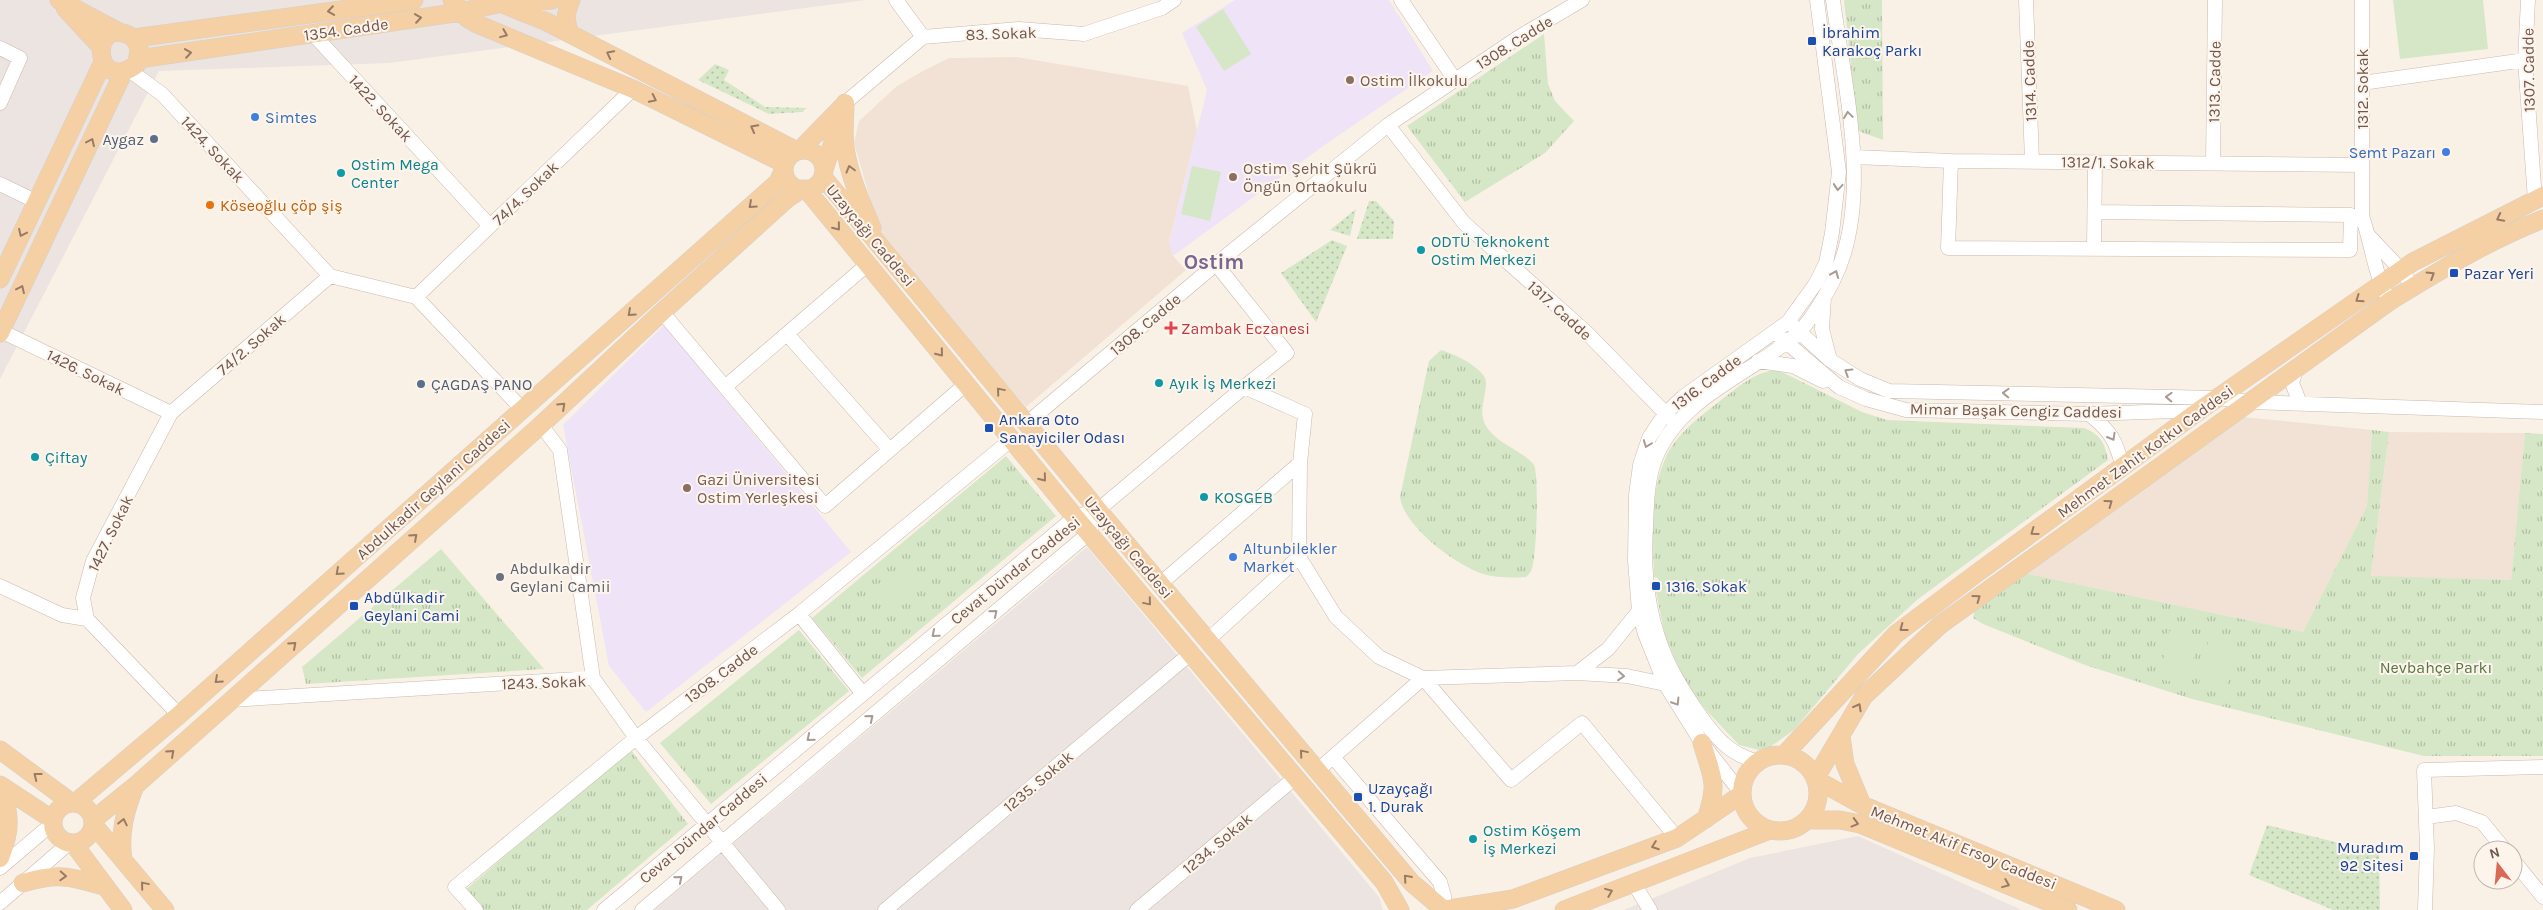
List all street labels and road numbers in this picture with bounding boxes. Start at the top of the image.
street label: 1308. Cadde [1473,11,1556,73]
street label: 1354. Cadde [303,14,390,45]
street label: 83. Sokak [965,23,1037,44]
street label: 1307. Cadde [2518,28,2539,112]
street label: 1314. Cadde [2019,40,2040,122]
street label: 1313. Cadde [2204,41,2225,123]
street label: 1312. Sokak [2353,48,2372,130]
street label: 1422. Sokak [345,71,416,146]
street label: 1424. Sokak [177,112,248,187]
street label: 1312/1. Sokak [2061,152,2155,173]
street label: 74/4. Sokak [488,157,562,229]
street label: Uzayçağı Caddesi [822,180,919,290]
street label: 1317. Cadde [1524,277,1596,344]
street label: 1308. Cadde [1106,289,1185,359]
street label: 74/2. Sokak [213,309,289,379]
street label: 1426. Sokak [44,345,128,400]
street label: 1316. Cadde [1668,350,1745,415]
street label: Mehmet Zahit Kotku Caddesi [2054,381,2237,522]
street label: Mimar Başak Cengiz Caddesi [1910,399,2122,422]
street label: Abdulkadir Geylani Caddesi [353,415,514,563]
street label: 1427. Sokak [84,492,137,575]
street label: Uzayçağı Caddesi [1080,492,1177,602]
street label: Cevat Dündar Caddesi [947,512,1084,629]
street label: 1308. Cadde [681,640,762,707]
street label: 1243. Sokak [501,672,587,693]
street label: 1235. Sokak [1000,747,1077,816]
street label: Cevat Dündar Caddesi [635,769,771,888]
street label: Mehmet Akif Ersoy Caddesi [1868,801,2060,894]
street label: 1234. Sokak [1179,809,1256,878]

